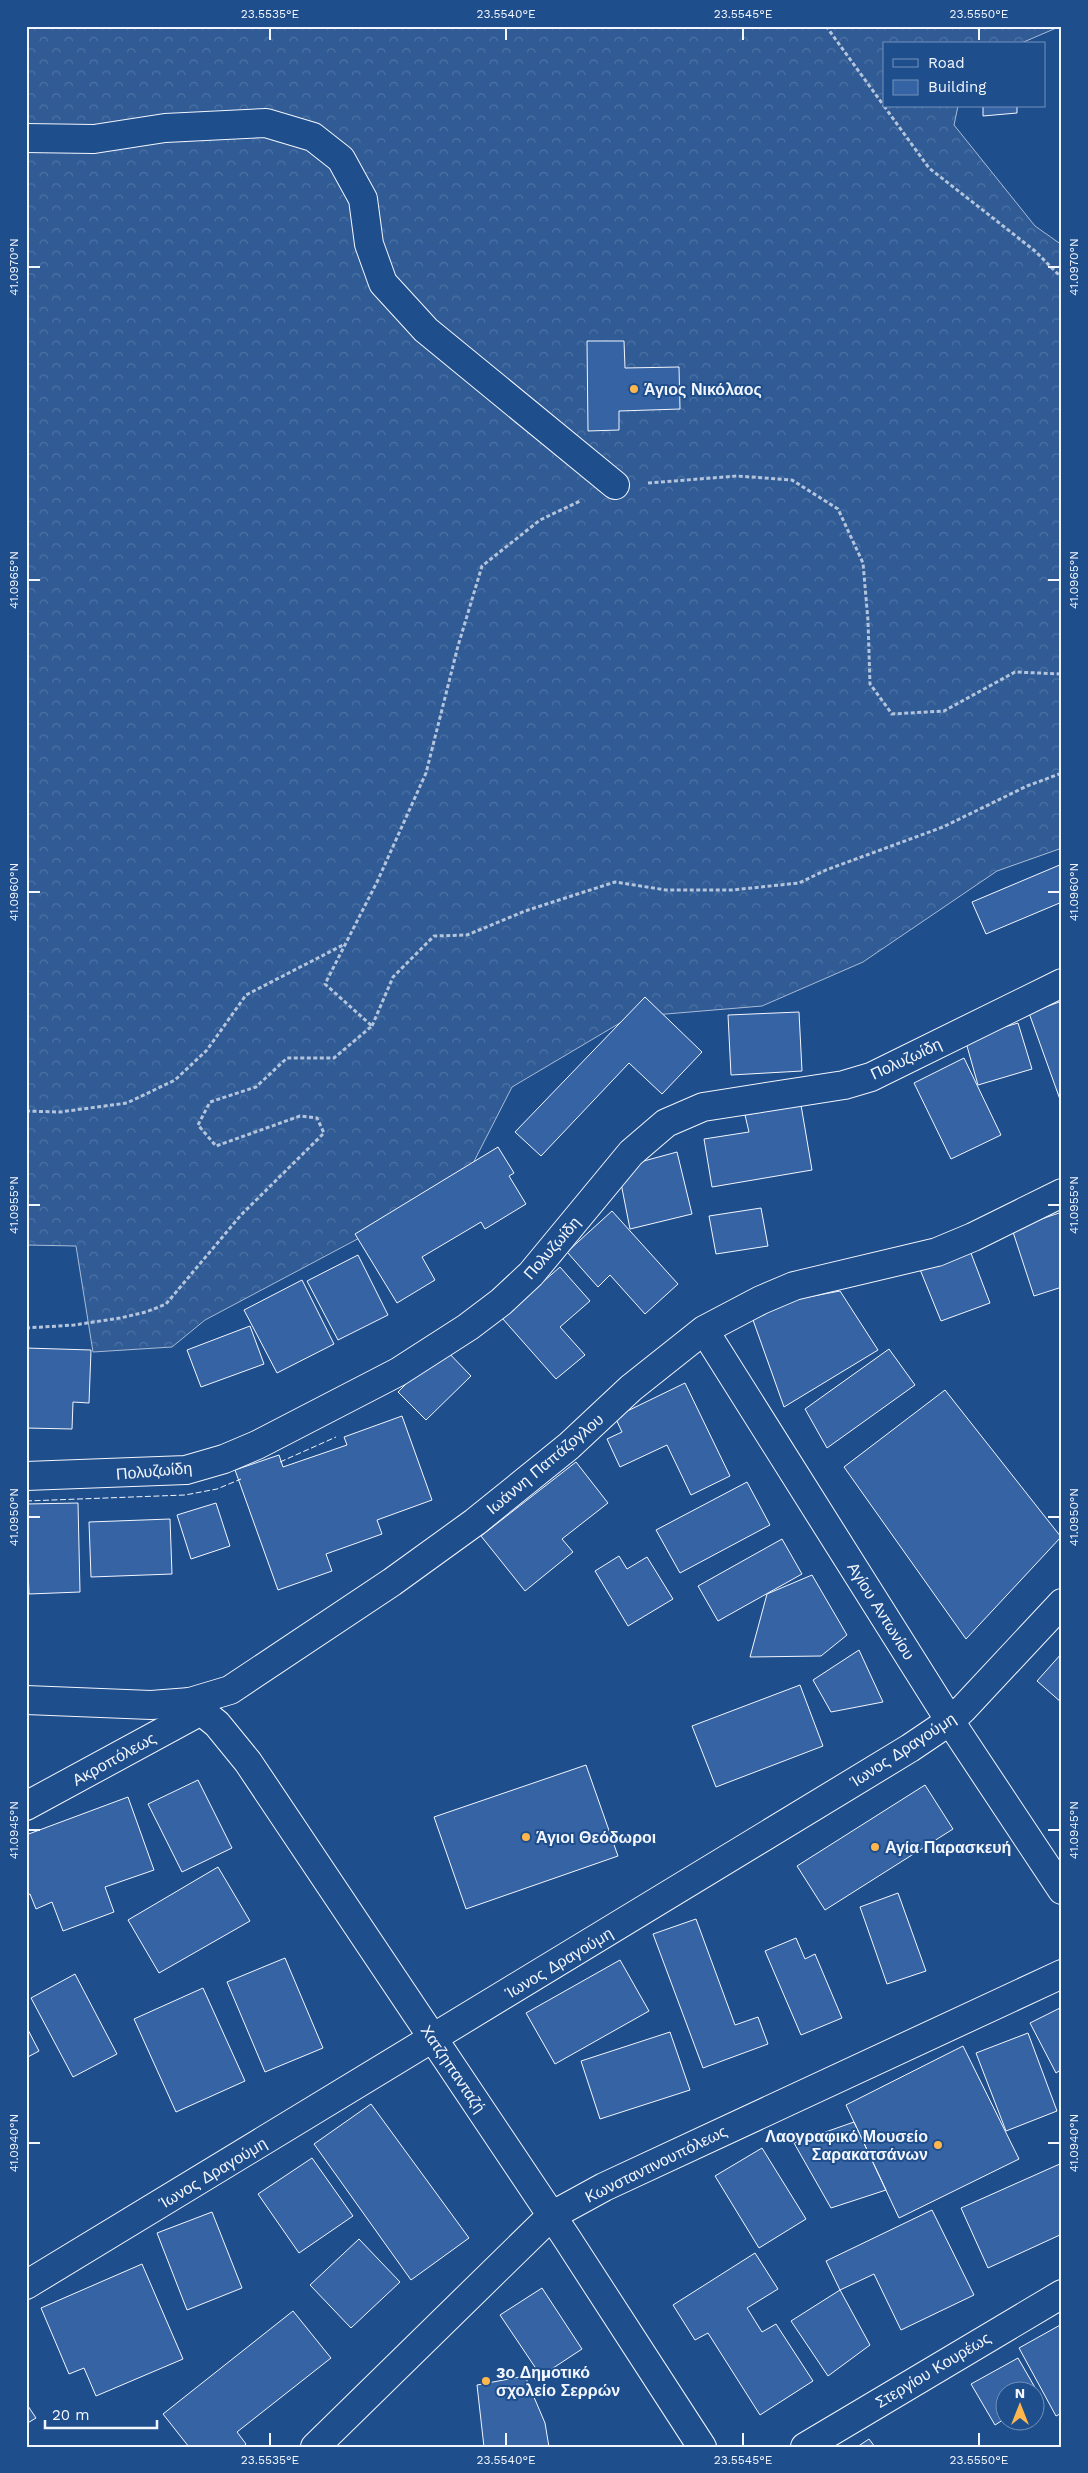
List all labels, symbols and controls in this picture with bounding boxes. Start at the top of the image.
text: 23.5535°E [241,7,299,21]
text: 23.5540°E [476,7,536,21]
text: 23.5545°E [714,7,773,21]
text: 23.5550°E [950,7,1009,21]
legend [883,42,1046,108]
text: Road [928,54,965,72]
text: Building [928,78,986,96]
text: 41.0970°N [7,238,21,296]
text: 41.0970°N [1067,238,1081,296]
place label: Άγιος Νικόλαος [644,380,762,399]
marker: Άγιος Νικόλαος [628,383,640,395]
text: 41.0965°N [7,551,21,609]
text: 41.0965°N [1067,551,1081,609]
text: 41.0960°N [7,863,21,921]
text: 41.0960°N [1067,863,1081,921]
street label: Πολυζωίδη [867,1034,945,1084]
text: 41.0955°N [7,1176,21,1234]
text: 41.0955°N [1067,1176,1081,1234]
street label: Πολυζωίδη [520,1213,584,1283]
street label: Ιωάννη Παπάζογλου [483,1410,607,1518]
street label: Πολυζωίδη [115,1458,193,1484]
text: 41.0950°N [7,1488,21,1546]
text: 41.0950°N [1067,1488,1081,1546]
street label: Αγίου Αντωνίου [843,1559,919,1663]
street label: Ίωνος Δραγούμη [846,1709,959,1792]
street label: Ακροπόλεως [69,1728,159,1790]
text: 41.0945°N [7,1801,21,1859]
text: 41.0945°N [1067,1801,1081,1859]
place label: Άγιοι Θεόδωροι [536,1828,656,1847]
marker: Άγιοι Θεόδωροι [520,1831,532,1843]
place label: Αγία Παρασκευή [885,1838,1011,1857]
marker: Αγία Παρασκευή [869,1841,881,1853]
street label: Ίωνος Δραγούμη [501,1923,616,2003]
street label: Χατζηπανταζή [417,2022,489,2116]
text: 41.0940°N [7,2114,21,2172]
text: 41.0940°N [1067,2114,1081,2172]
street label: Κωνσταντινουπόλεως [582,2121,730,2207]
place label: Λαογραφικό Μουσείο Σαρακατσάνων [765,2127,928,2164]
street label: Ίωνος Δραγούμη [155,2133,270,2213]
marker: Λαογραφικό Μουσείο Σαρακατσάνων [932,2139,944,2151]
street label: Στεργίου Κουρέως [872,2328,994,2412]
place label: 3ο Δημοτικό σχολείο Σερρών [496,2363,620,2400]
marker: 3ο Δημοτικό σχολείο Σερρών [480,2375,492,2387]
north arrow [996,2380,1046,2430]
text: N [1015,2385,1025,2401]
scale bar [45,2398,158,2430]
text: 20 m [52,2406,90,2424]
text: 23.5535°E [241,2453,299,2467]
text: 23.5540°E [476,2453,536,2467]
text: 23.5545°E [714,2453,773,2467]
text: 23.5550°E [950,2453,1009,2467]

